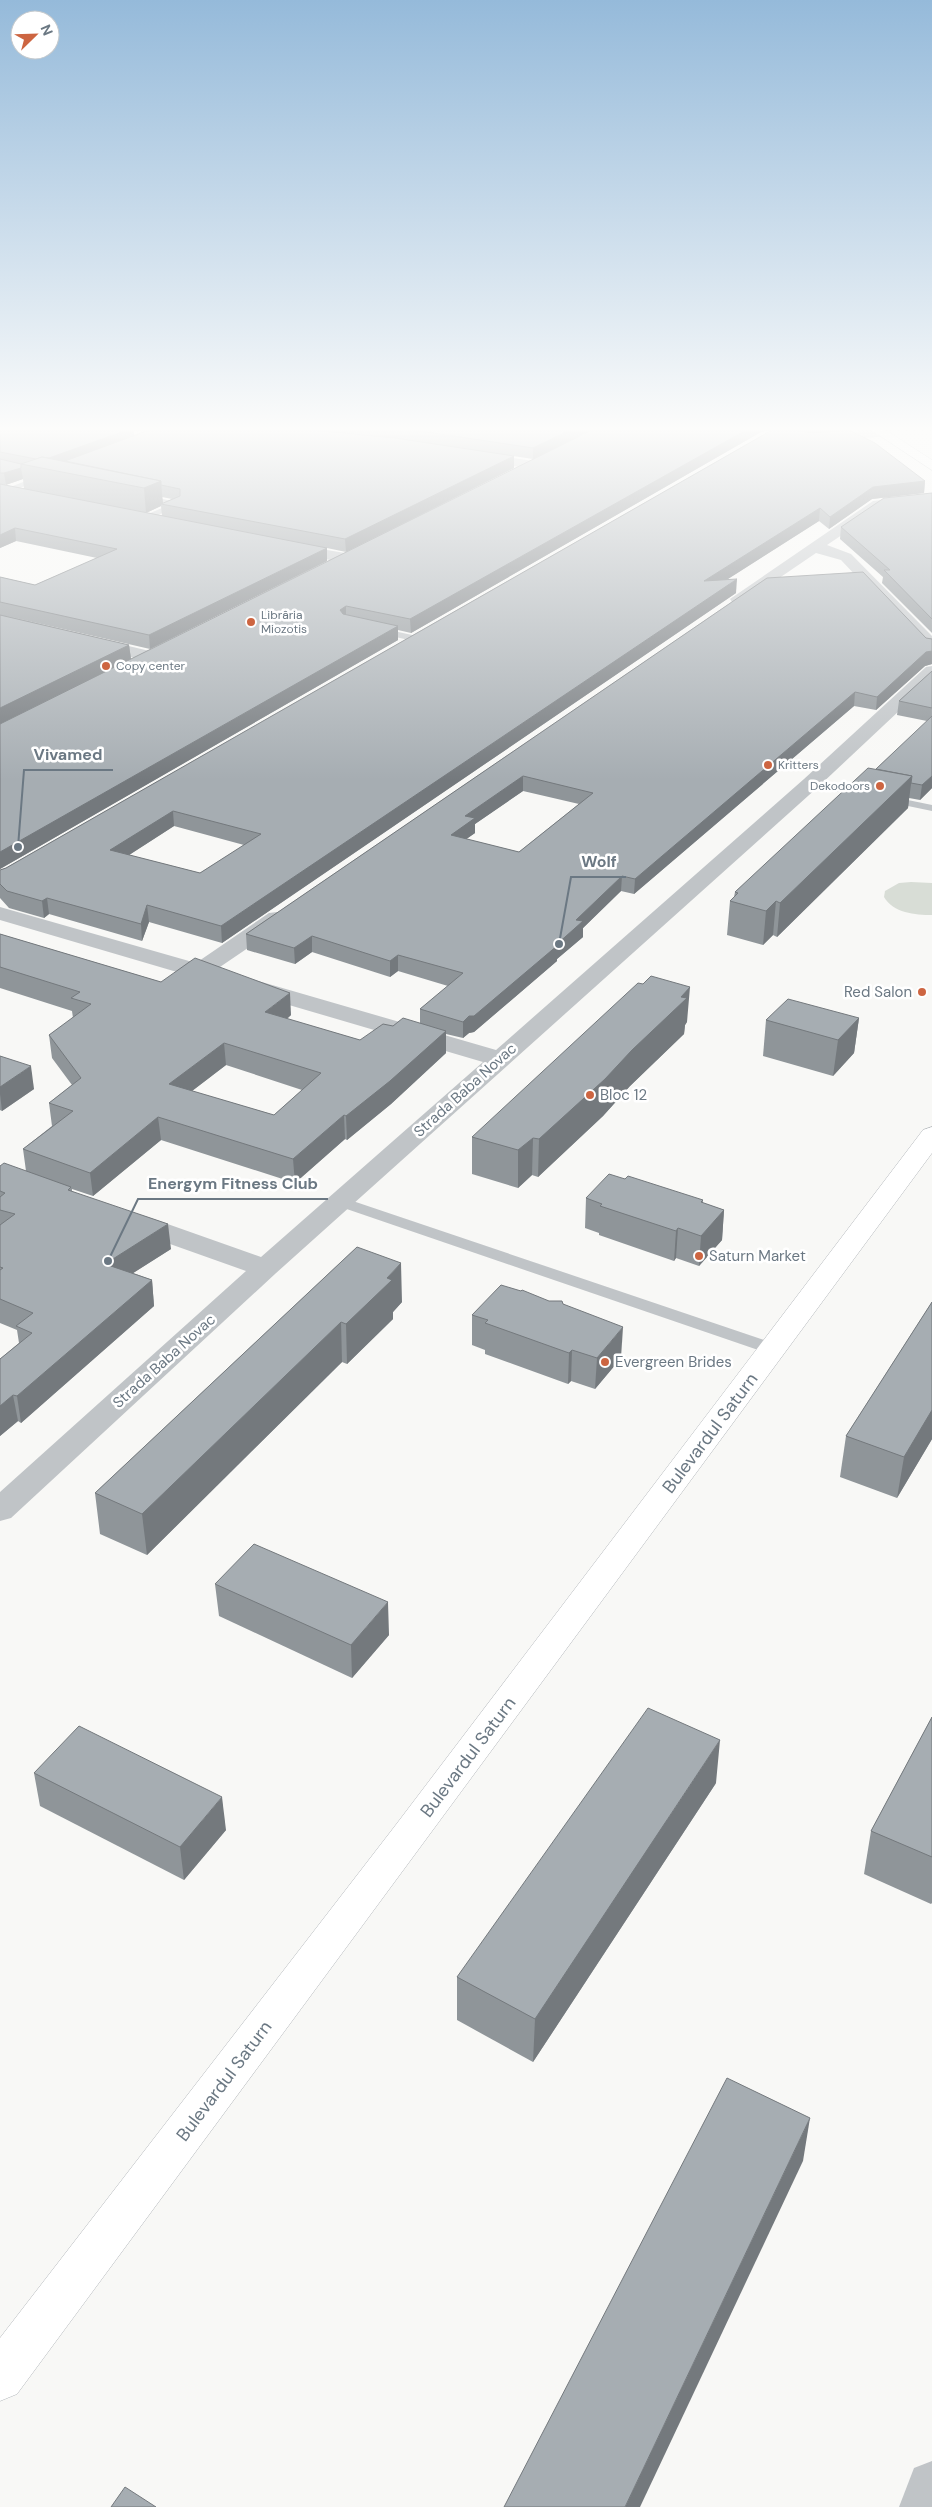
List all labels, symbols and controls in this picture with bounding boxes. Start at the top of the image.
north arrow [10,10,60,60]
text: N [37,22,57,38]
place label: Librăria Miozotis [261,607,307,637]
marker: Librăria Miozotis [245,616,257,628]
place label: Copy center [116,658,186,674]
marker: Copy center [100,660,112,672]
callout: Vivamed [24,739,113,770]
text: Vivamed [34,744,102,765]
place label: Kritters [778,757,819,773]
marker: Kritters [762,759,774,771]
place label: Dekodoors [810,778,870,794]
marker: Dekodoors [874,780,886,792]
callout: Wolf [571,846,626,877]
text: Wolf [581,851,617,872]
place label: Red Salon [844,982,912,1002]
marker: Red Salon [916,986,928,998]
street label: Strada Baba Novac [409,1038,521,1142]
place label: Bloc 12 [600,1085,647,1105]
marker: Bloc 12 [584,1089,596,1101]
callout: Energym Fitness Club [138,1168,328,1199]
text: Energym Fitness Club [148,1173,318,1194]
place label: Saturn Market [709,1246,806,1266]
marker: Saturn Market [693,1250,705,1262]
street label: Strada Baba Novac [108,1309,220,1413]
place label: Evergreen Brides [615,1352,732,1372]
marker: Evergreen Brides [599,1356,611,1368]
street label: Bulevardul Saturn [657,1368,763,1498]
street label: Bulevardul Saturn [415,1692,521,1822]
street label: Bulevardul Saturn [171,2016,277,2146]

